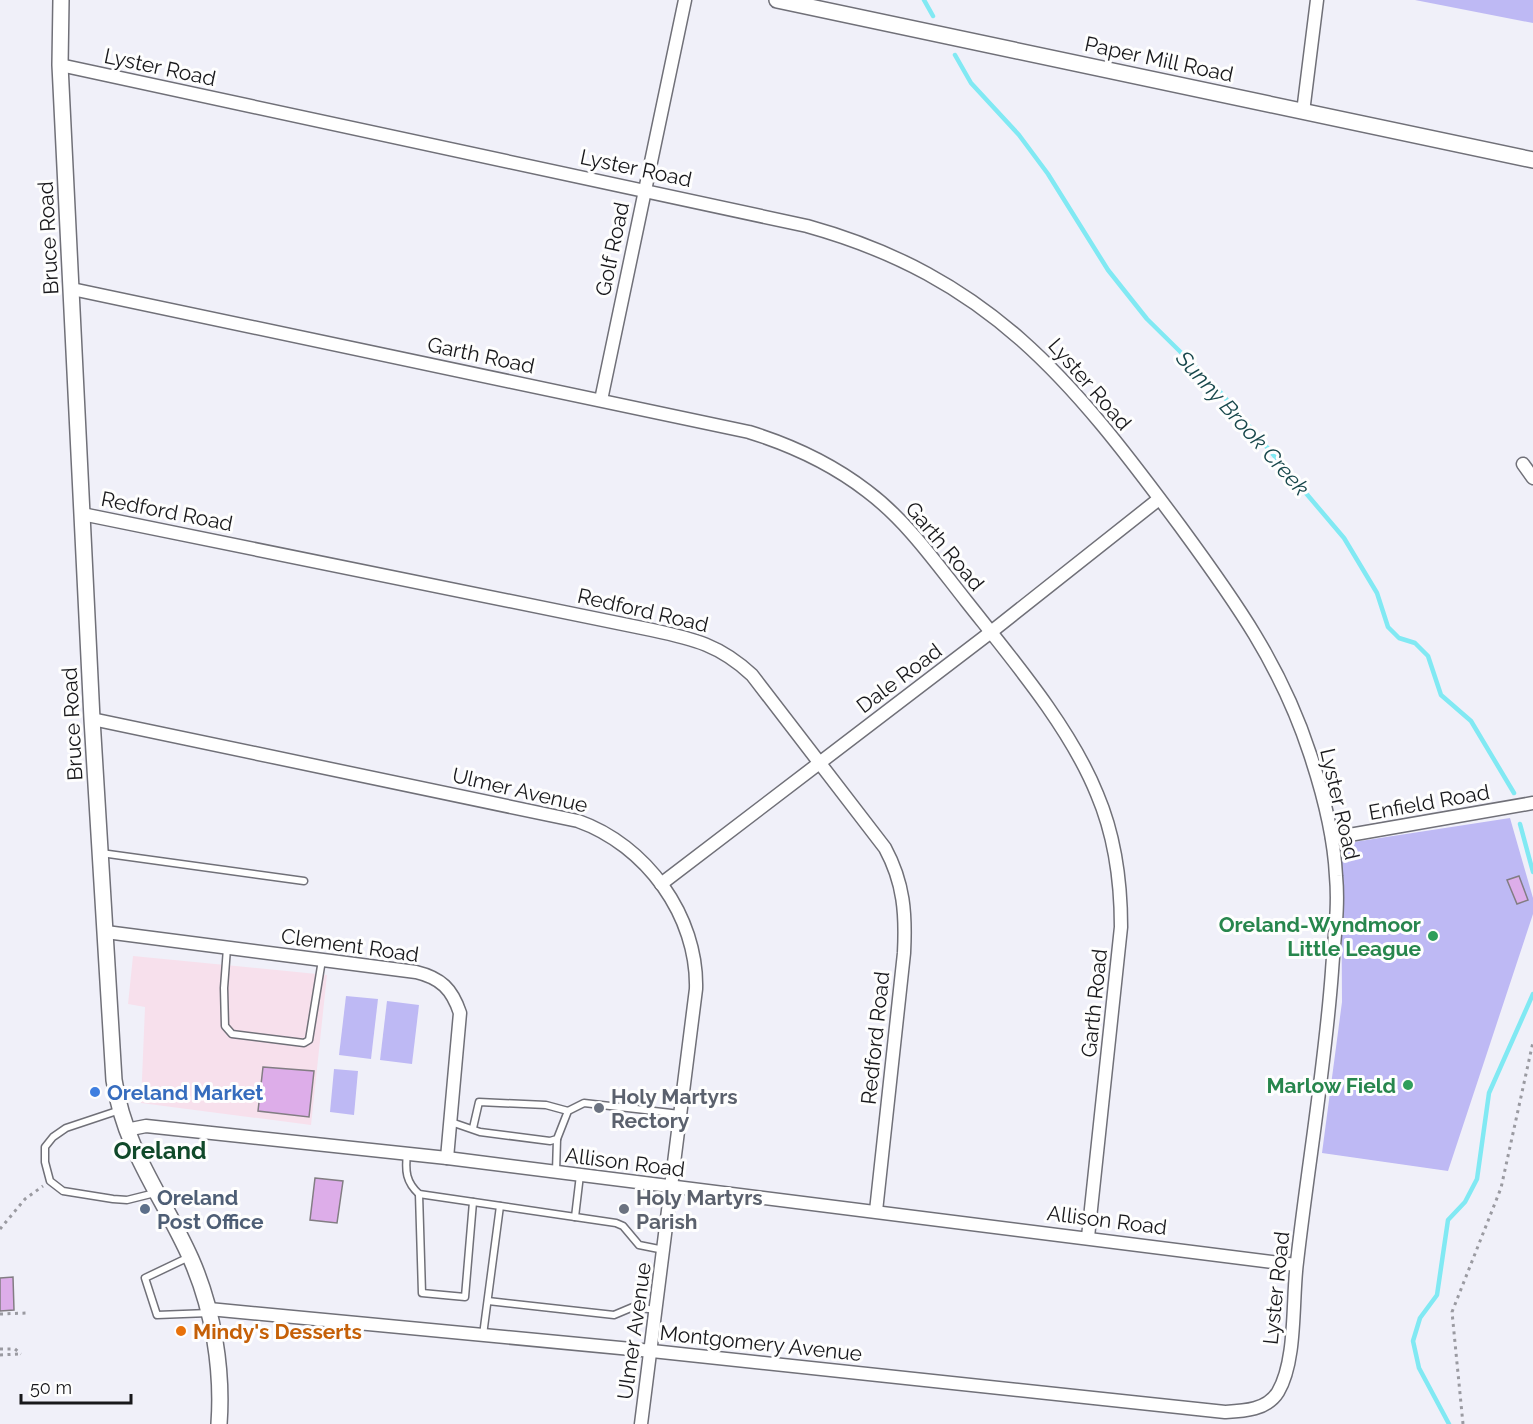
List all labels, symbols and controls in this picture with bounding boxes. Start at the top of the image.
street label: Paper Mill Road [1082,31,1236,87]
street label: Lyster Road [102,43,218,91]
street label: Lyster Road [578,144,694,192]
street label: Bruce Road [33,181,63,295]
street label: Golf Road [590,200,634,298]
street label: Garth Road [425,331,537,379]
street label: Lyster Road [1043,333,1137,435]
water label: Sunny Brook Creek [1170,344,1315,501]
street label: Redford Road [99,486,235,536]
street label: Garth Road [900,496,990,596]
street label: Redford Road [575,583,711,637]
street label: Dale Road [851,638,947,718]
street label: Bruce Road [57,667,87,781]
street label: Lyster Road [1315,746,1365,862]
street label: Ulmer Avenue [450,762,590,818]
street label: Enfield Road [1367,779,1491,825]
place label: Oreland-Wyndmoor Little League [1219,912,1421,961]
street label: Clement Road [279,923,421,967]
marker: Oreland-Wyndmoor Little League [1426,929,1440,943]
street label: Garth Road [1076,948,1112,1058]
street label: Redford Road [856,970,894,1106]
place label: Marlow Field [1267,1073,1396,1098]
marker: Marlow Field [1401,1078,1415,1092]
place label: Oreland Market [107,1080,263,1105]
place label: Holy Martyrs Rectory [611,1084,738,1133]
marker: Oreland Market [88,1085,102,1099]
marker: Holy Martyrs Rectory [592,1101,606,1115]
district label: Oreland [114,1136,206,1165]
street label: Allison Road [564,1142,686,1182]
place label: Oreland Post Office [157,1185,264,1234]
place label: Holy Martyrs Parish [636,1185,763,1234]
street label: Allison Road [1046,1200,1168,1240]
marker: Oreland Post Office [138,1202,152,1216]
marker: Holy Martyrs Parish [617,1202,631,1216]
street label: Lyster Road [1258,1230,1294,1346]
street label: Ulmer Avenue [612,1261,656,1401]
place label: Mindy's Desserts [193,1319,362,1344]
street label: Montgomery Avenue [659,1320,863,1366]
marker: Mindy's Desserts [174,1324,188,1338]
scale bar [21,1367,130,1405]
text: 50 m [30,1377,72,1398]

